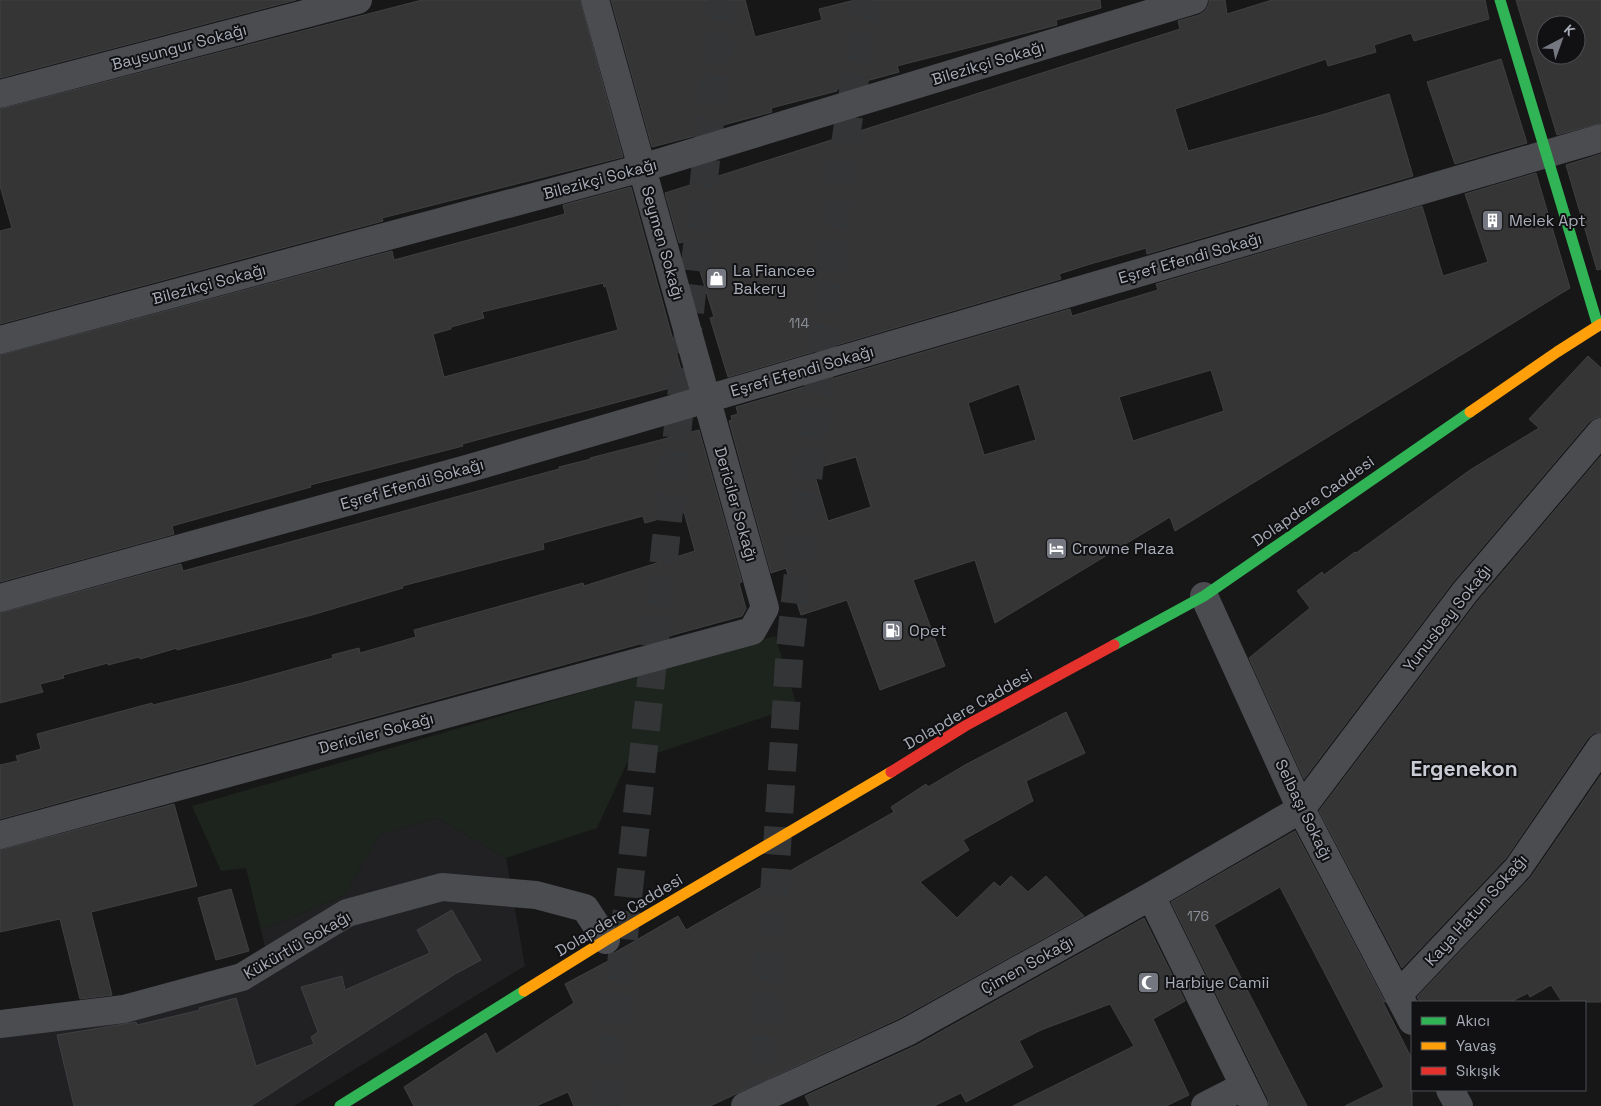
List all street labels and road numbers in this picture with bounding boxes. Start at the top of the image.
street label: Baysungur Sokağı [109,19,249,75]
street label: Bilezikçi Sokağı [929,36,1047,90]
street label: Bilezikçi Sokağı [541,154,659,204]
street label: Seymen Sokağı [637,184,689,302]
street label: Eşref Efendi Sokağı [1116,227,1264,289]
street label: Bilezikçi Sokağı [150,259,268,309]
street label: Eşref Efendi Sokağı [728,340,876,402]
street label: Dericiler Sokağı [710,444,762,564]
street label: Dolapdere Caddesi [1248,451,1378,551]
street label: Eşref Efendi Sokağı [338,453,486,515]
street label: Yunusbey Sokağı [1398,560,1496,676]
street label: Dolapdere Caddesi [900,664,1036,754]
street label: Dericiler Sokağı [316,708,436,758]
street label: Selbaşı Sokağı [1270,756,1338,864]
street label: Kaya Hatun Sokağı [1420,850,1532,970]
street label: Dolapdere Caddesi [552,869,686,961]
street label: Kükürtlü Sokağı [240,906,354,984]
street label: Çimen Sokağı [977,931,1077,999]

